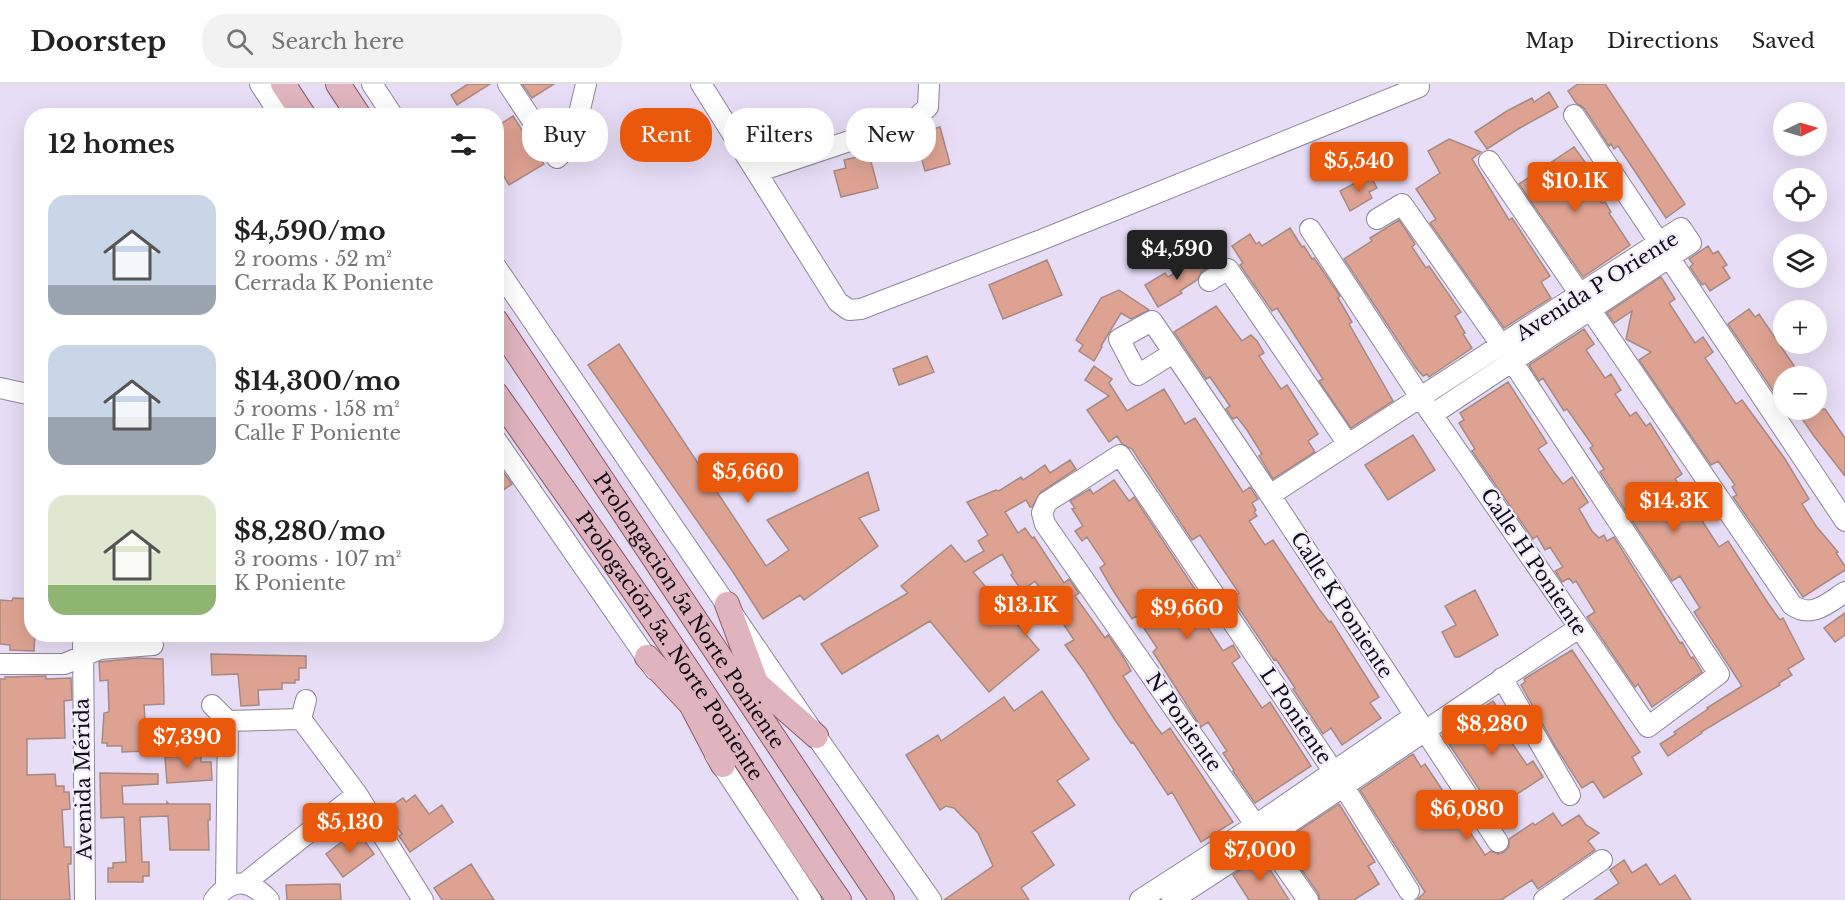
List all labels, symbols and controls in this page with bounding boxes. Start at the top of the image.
search box [202,14,622,68]
text: Doorstep [30,24,166,59]
icon: search [223,25,256,58]
text: Search here [271,28,404,55]
text: Map [1525,28,1574,54]
text: Directions [1607,28,1719,54]
text: Saved [1752,28,1815,54]
north arrow [1773,102,1827,156]
map controls [1773,102,1827,420]
chip: Buy [522,108,608,162]
chip: Rent [620,108,712,162]
chip: Filters [724,108,834,162]
chip: New [846,108,936,162]
text: 12 homes [48,128,175,160]
icon: filters [447,128,480,161]
pin: $5,540 [1310,142,1408,193]
text: $5,540 [1324,149,1394,173]
pin: $10.1K [1526,162,1624,213]
button: locate [1773,168,1827,222]
text: $10.1K [1542,169,1608,193]
text: $4,590/mo [234,215,386,247]
icon: home [96,219,168,291]
street label: Avenida P Oriente [1511,226,1682,346]
pin: $4,590 [1128,230,1226,281]
button: layers [1773,234,1827,288]
text: $4,590 [1141,237,1213,261]
text: 2 rooms · 52 m² [234,247,392,271]
text: Cerrada K Poniente [234,271,434,295]
button: + [1773,300,1827,354]
text: $14,300/mo [234,365,400,397]
button: − [1773,366,1827,420]
icon: home [96,369,168,441]
text: 5 rooms · 158 m² [234,397,400,421]
text: Calle F Poniente [234,421,401,445]
pin: $5,660 [699,453,797,504]
text: $5,660 [712,460,784,484]
street label: Prolongacion 5a Norte Poniente [588,468,790,753]
pin: $14.3K [1625,482,1723,533]
street label: Calle H Poniente [1476,484,1592,640]
text: $14.3K [1639,489,1709,513]
street label: Prologación 5a. Norte Poniente [571,507,768,785]
text: $8,280/mo [234,515,385,547]
icon: home [96,519,168,591]
street label: Calle K Poniente [1286,527,1398,683]
text: 3 rooms · 107 m² [234,547,401,571]
text: K Poniente [234,571,346,595]
pin: $13.1K [977,586,1075,637]
pin: $9,660 [1138,589,1236,640]
text: $13.1K [994,593,1058,617]
text: $9,660 [1151,596,1223,620]
street label: L Poniente [1255,663,1337,769]
street label: N Poniente [1141,668,1227,776]
street label: Avenida Mérida [70,697,96,861]
pin: $8,280 [1443,705,1541,756]
text: $8,280 [1456,712,1528,736]
pin: $7,390 [138,718,236,769]
text: $7,390 [153,725,221,749]
pin: $6,080 [1418,790,1516,841]
text: $6,080 [1430,797,1504,821]
pin: $5,130 [301,803,399,854]
text: $5,130 [317,810,383,834]
pin: $7,000 [1211,831,1309,882]
text: $7,000 [1224,838,1296,862]

